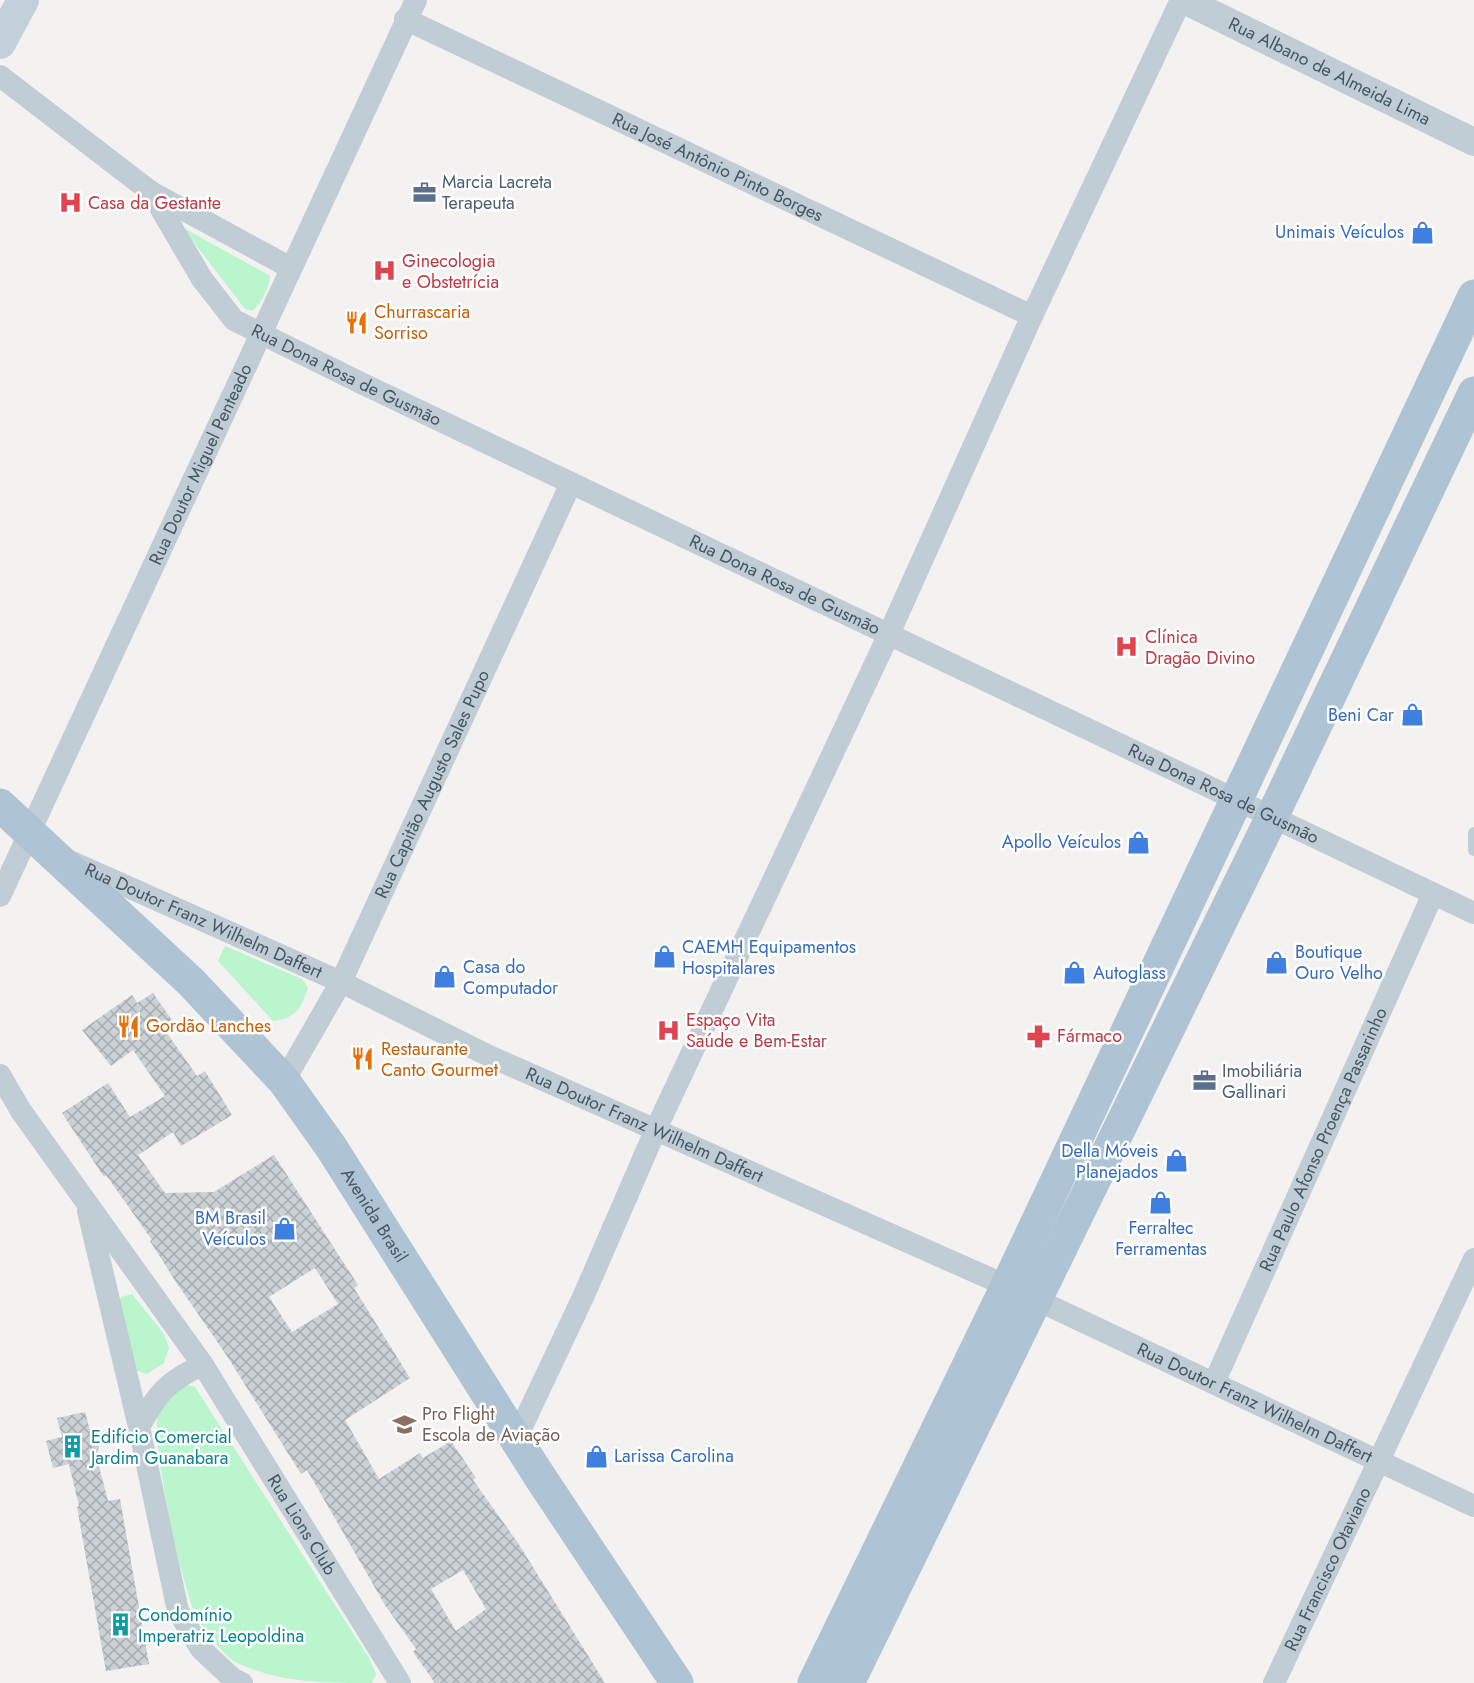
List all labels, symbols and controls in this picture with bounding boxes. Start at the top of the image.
street label: Rua Albano de Almeida Lima [1224,11,1435,132]
street label: Rua José Antônio Pinto Borges [608,106,828,228]
place label: Marcia Lacreta Terapeuta [442,169,552,216]
office icon: Marcia Lacreta Terapeuta [411,179,437,205]
hospital icon: Casa da Gestante [57,190,83,216]
place label: Casa da Gestante [88,190,221,216]
place label: Unimais Veículos [1275,219,1404,245]
shop icon: Unimais Veículos [1409,219,1435,245]
place label: Ginecologia e Obstetrícia [402,248,499,295]
hospital icon: Ginecologia e Obstetrícia [371,258,397,284]
place label: Churrascaria Sorriso [374,299,470,346]
restaurant icon: Churrascaria Sorriso [343,309,369,335]
street label: Rua Dona Rosa de Gusmão [247,318,446,433]
street label: Rua Doutor Miguel Penteado [143,359,258,569]
street label: Rua Dona Rosa de Gusmão [685,528,885,641]
place label: Clínica Dragão Divino [1145,624,1255,671]
hospital icon: Clínica Dragão Divino [1114,634,1140,660]
street label: Rua Capitão Augusto Sales Pupo [368,666,496,903]
place label: Beni Car [1328,702,1395,728]
shop icon: Beni Car [1399,702,1425,728]
street label: Rua Dona Rosa de Gusmão [1124,737,1324,850]
place label: Apollo Veículos [1002,829,1121,855]
shop icon: Apollo Veículos [1126,829,1152,855]
street label: Rua Doutor Franz Wilhelm Daffert [81,856,327,985]
place label: CAEMH Equipamentos Hospitalares [682,934,856,981]
place label: Boutique Ouro Velho [1295,939,1383,986]
shop icon: CAEMH Equipamentos Hospitalares [651,944,677,970]
shop icon: Boutique Ouro Velho [1264,949,1290,975]
place label: Casa do Computador [463,954,559,1001]
shop icon: Autoglass [1062,960,1088,986]
place label: Autoglass [1093,960,1166,986]
shop icon: Casa do Computador [432,964,458,990]
street label: Rua Paulo Afonso Proença Passarinho [1253,1003,1394,1275]
place label: Espaço Vita Saúde e Bem-Estar [686,1007,828,1054]
restaurant icon: Gordão Lanches [115,1013,141,1039]
place label: Gordão Lanches [146,1013,271,1039]
hospital icon: Espaço Vita Saúde e Bem-Estar [655,1017,681,1043]
pharmacy icon: Fármaco [1026,1023,1052,1049]
place label: Fármaco [1057,1023,1122,1049]
place label: Restaurante Canto Gourmet [381,1036,499,1083]
restaurant icon: Restaurante Canto Gourmet [350,1046,376,1072]
place label: Imobiliária Gallinari [1222,1058,1302,1105]
street label: Rua Doutor Franz Wilhelm Daffert [521,1061,768,1189]
office icon: Imobiliária Gallinari [1191,1068,1217,1094]
place label: Della Móveis Planejados [1061,1138,1158,1185]
shop icon: Della Móveis Planejados [1163,1148,1189,1174]
street label: Avenida Brasil [334,1163,414,1268]
shop icon: Ferraltec Ferramentas [1148,1189,1174,1215]
place label: BM Brasil Veículos [195,1205,266,1252]
shop icon: BM Brasil Veículos [271,1215,297,1241]
place label: Ferraltec Ferramentas [1115,1215,1207,1262]
street label: Rua Doutor Franz Wilhelm Daffert [1133,1336,1377,1470]
place label: Pro Flight Escola de Aviação [422,1401,560,1448]
school or university icon: Pro Flight Escola de Aviação [391,1411,417,1437]
place label: Edifício Comercial Jardim Guanabara [89,1424,232,1471]
building icon: Edifício Comercial Jardim Guanabara [60,1434,86,1460]
shop icon: Larissa Carolina [583,1443,609,1469]
place label: Larissa Carolina [614,1443,734,1469]
street label: Rua Lions Club [261,1469,343,1580]
street label: Rua Francisco Otaviano [1278,1483,1378,1655]
place label: Condomínio Imperatriz Leopoldina [138,1602,304,1649]
building icon: Condomínio Imperatriz Leopoldina [107,1612,133,1638]

